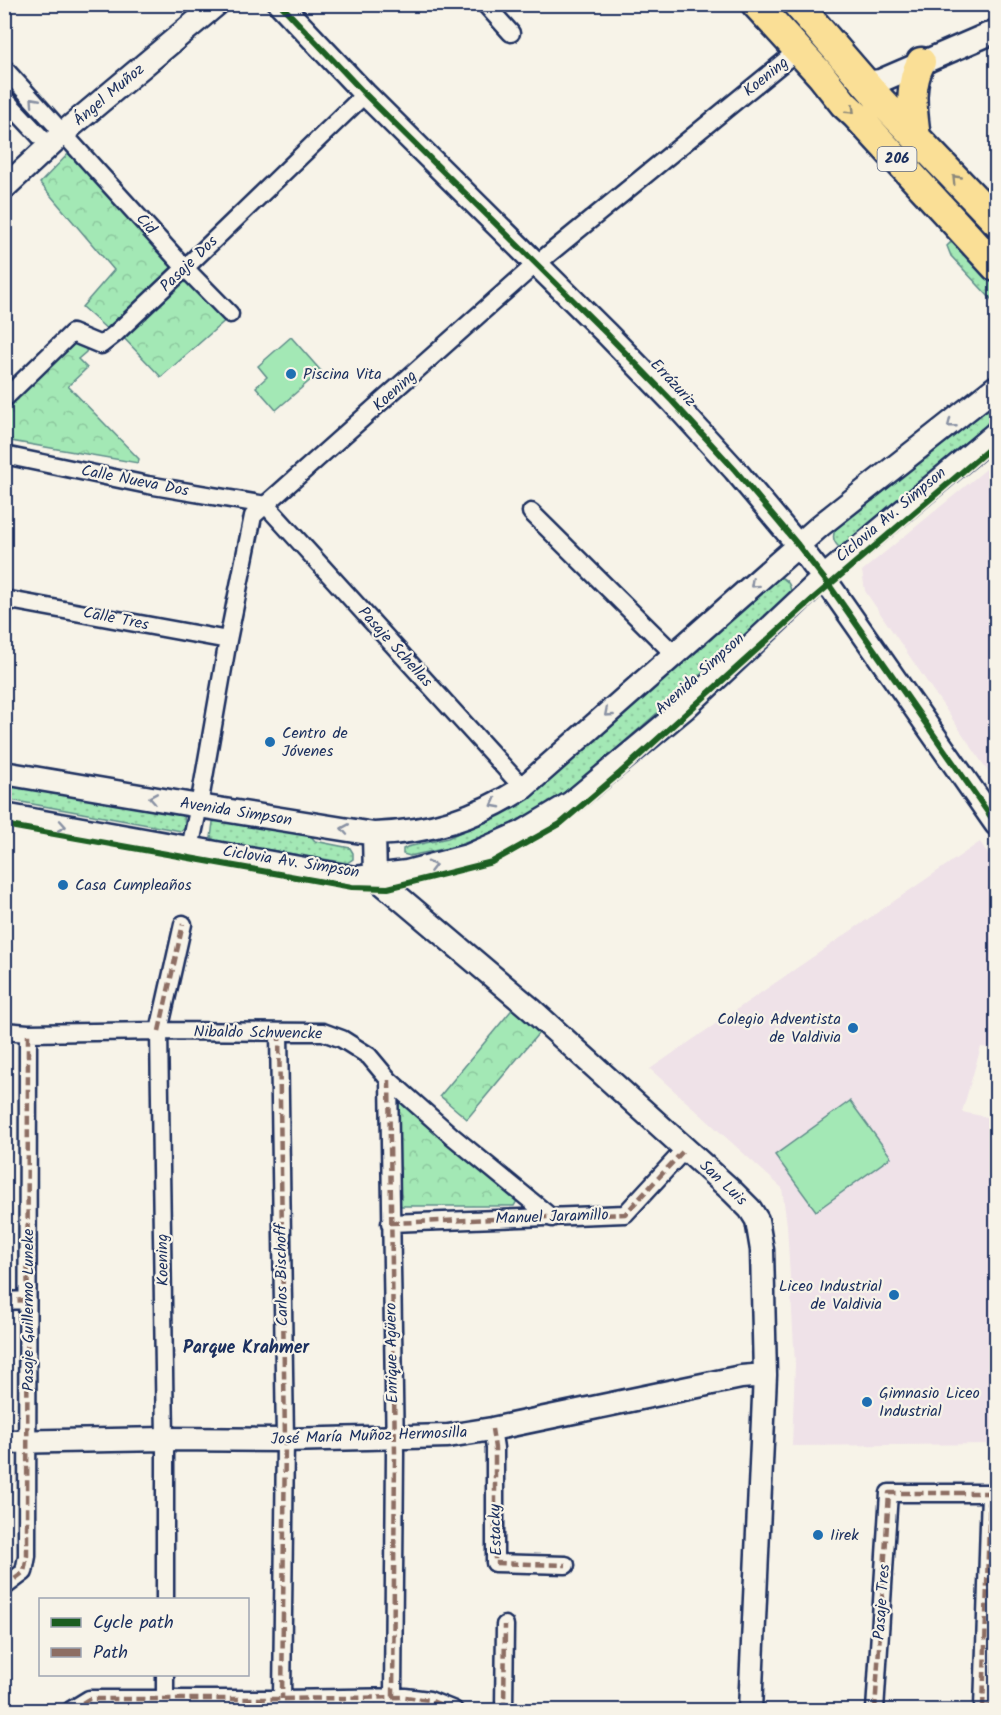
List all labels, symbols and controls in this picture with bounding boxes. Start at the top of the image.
street label: Koening [738,51,794,103]
street label: Ángel Muñoz [68,58,150,132]
one-way arrow [30,97,41,108]
one-way arrow [844,103,854,114]
road number: 206 [878,147,916,171]
one-way arrow [952,176,963,186]
street label: Cid [130,208,163,241]
street label: Pasaje Dos [154,230,224,298]
street label: Errázuriz [644,353,702,413]
place label: Piscina Vita [303,362,382,387]
street label: Koening [367,364,423,418]
marker: Piscina Vita [284,367,298,381]
one-way arrow [947,416,958,427]
street label: Calle Nueva Dos [79,458,191,504]
street label: Ciclovia Av. Simpson [830,461,952,569]
one-way arrow [750,577,761,588]
street label: Calle Tres [81,600,151,638]
street label: Pasaje Schellas [352,601,438,693]
street label: Avenida Simpson [650,627,750,721]
one-way arrow [604,706,614,717]
place label: Centro de Jóvenes [282,721,348,764]
marker: Centro de Jóvenes [263,735,277,749]
street label: Avenida Simpson [178,791,294,833]
one-way arrow [149,793,158,805]
one-way arrow [491,797,502,808]
one-way arrow [57,819,67,831]
one-way arrow [340,823,350,836]
street label: Ciclovia Av. Simpson [221,839,361,885]
one-way arrow [427,861,437,874]
place label: Casa Cumpleaños [75,873,192,898]
marker: Casa Cumpleaños [56,878,70,892]
place label: Colegio Adventista de Valdivia [717,1007,841,1050]
street label: Nibaldo Schwencke [193,1019,323,1047]
marker: Colegio Adventista de Valdivia [846,1021,860,1035]
street label: San Luis [693,1154,753,1212]
street label: Manuel Jaramillo [495,1203,609,1231]
street label: Carlos Bischoff [269,1222,295,1326]
street label: Pasaje Guillermo Luneke [16,1228,41,1392]
street label: Koening [150,1234,176,1286]
place label: Liceo Industrial de Valdivia [779,1274,882,1317]
marker: Liceo Industrial de Valdivia [887,1288,901,1302]
street label: Enrique Agüero [379,1302,405,1404]
district label: Parque Krahmer [183,1334,311,1363]
place label: Gimnasio Liceo Industrial [879,1381,980,1424]
marker: Gimnasio Liceo Industrial [860,1395,874,1409]
street label: José María Muñoz Hermosilla [270,1420,468,1452]
street label: Estacky [483,1503,509,1556]
place label: Iirek [830,1523,859,1548]
marker: Iirek [811,1528,825,1542]
street label: Pasaje Tres [867,1563,897,1641]
legend [39,1598,249,1676]
text: Cycle path [93,1609,174,1638]
text: Path [93,1639,128,1668]

